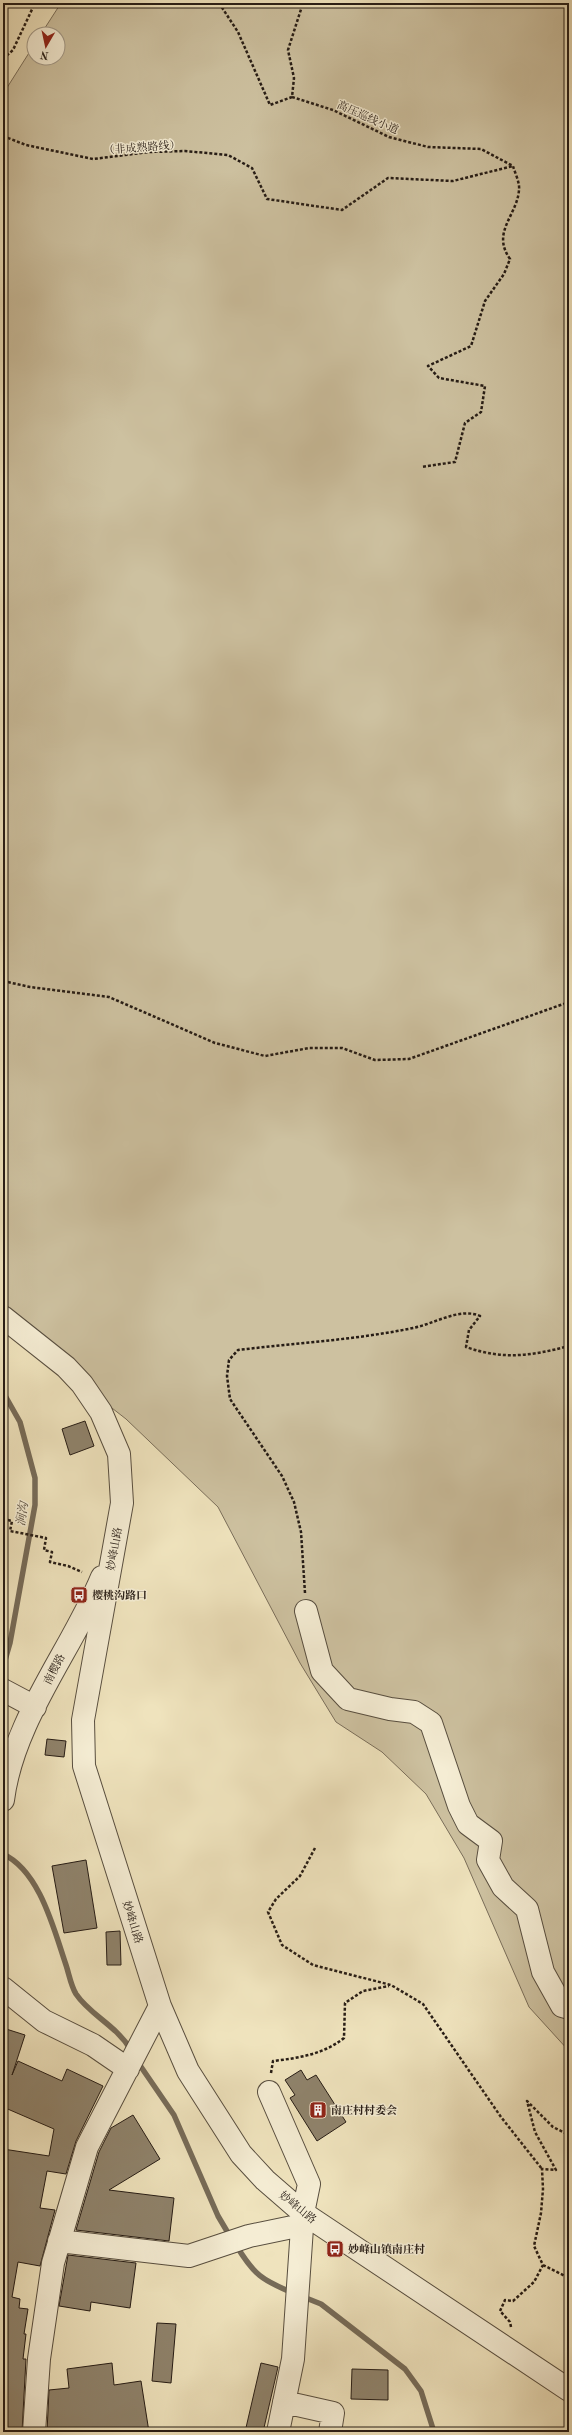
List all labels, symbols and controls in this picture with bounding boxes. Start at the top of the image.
north arrow [26,26,66,66]
text: N [39,48,50,60]
street label: 高压巡线小道 [335,98,401,137]
street label: （非成熟路线） [103,138,181,157]
water label: 涧沟 [13,1499,31,1527]
street label: 妙峰山路 [104,1526,125,1572]
bus stop icon: 樱桃沟路口 [69,1585,89,1605]
place label: 樱桃沟路口 [92,1589,147,1602]
street label: 南樱路 [41,1652,68,1687]
street label: 妙峰山路 [120,1899,146,1945]
building icon: 南庄村村委会 [308,2100,328,2120]
place label: 南庄村村委会 [331,2104,397,2117]
street label: 妙峰山路 [276,2188,319,2226]
bus stop icon: 妙峰山镇南庄村 [325,2239,345,2259]
place label: 妙峰山镇南庄村 [348,2243,425,2256]

